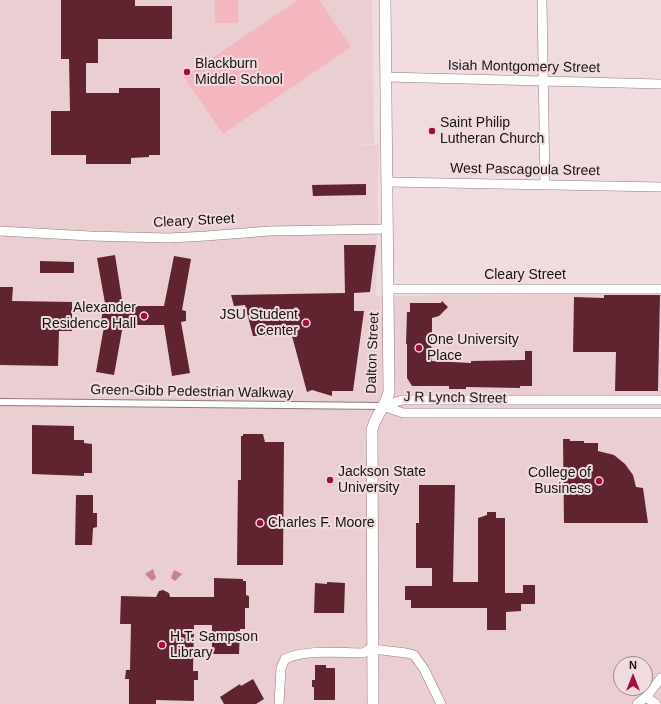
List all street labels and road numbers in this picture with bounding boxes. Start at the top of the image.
street label: Isiah Montgomery Street [448,57,600,77]
street label: West Pascagoula Street [450,160,600,180]
street label: Cleary Street [153,210,235,232]
street label: Cleary Street [484,267,566,283]
street label: Dalton Street [363,312,383,394]
street label: Green-Gibb Pedestrian Walkway [90,382,294,402]
street label: J R Lynch Street [403,389,507,407]

